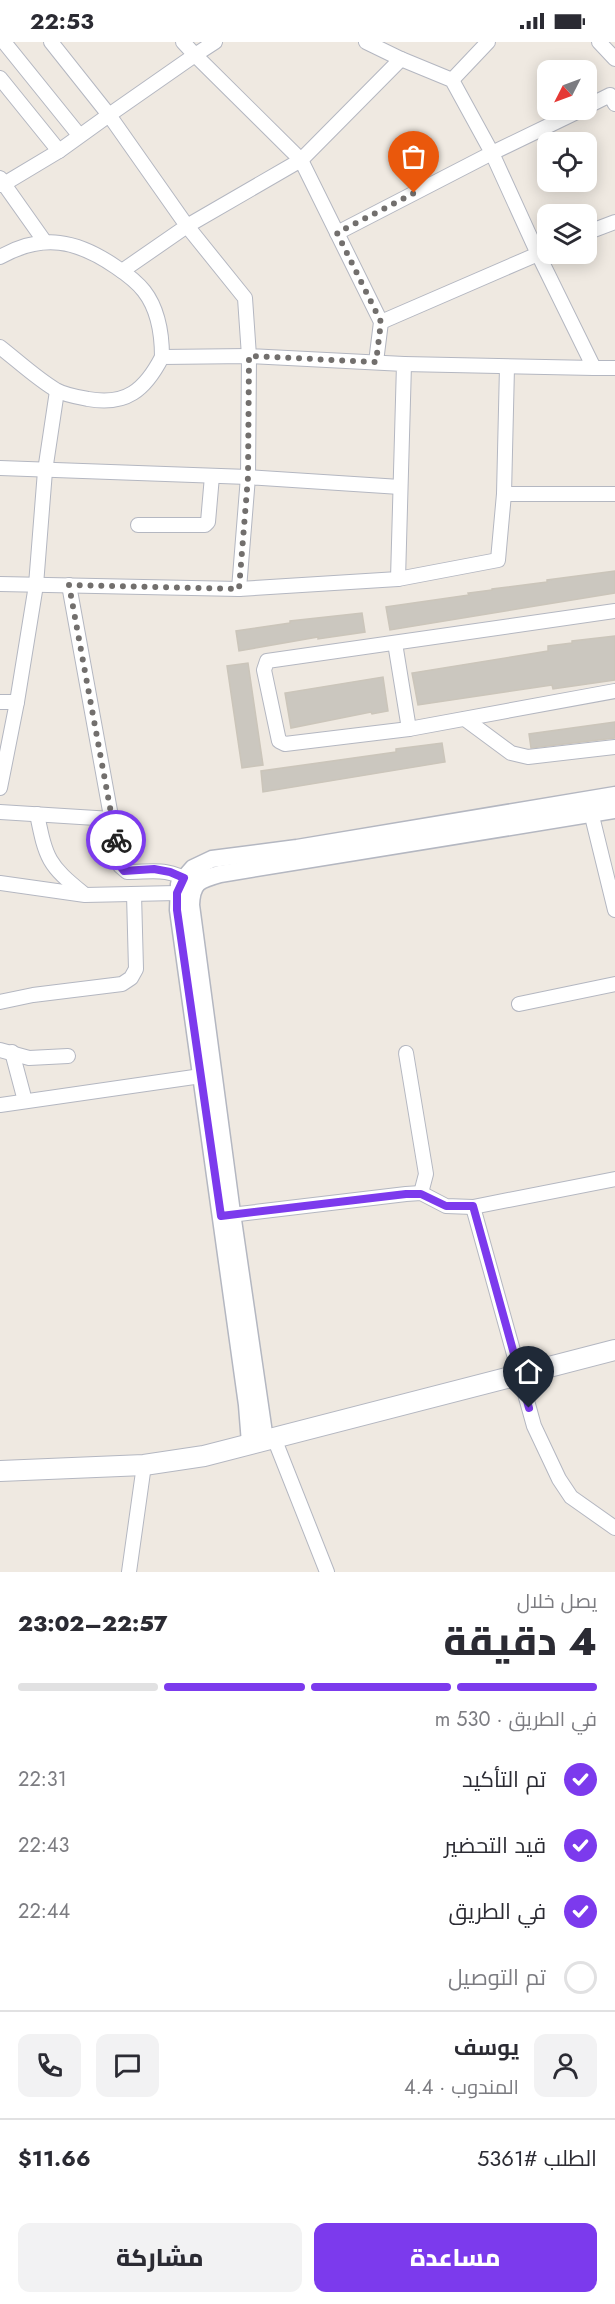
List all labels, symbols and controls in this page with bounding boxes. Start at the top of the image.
text: 22:53 [30,5,94,37]
north arrow [537,60,597,120]
map controls [537,60,597,264]
pin [388,131,439,193]
button: locate [537,132,597,192]
icon: bag [397,140,430,173]
button: layers [537,204,597,264]
courier [86,810,146,870]
icon: bike [100,824,133,857]
pin [503,1346,554,1408]
icon: home [512,1355,545,1388]
text: يصل خلال [517,1587,597,1616]
text: 22:57–23:02 [18,1607,168,1639]
text: 4 دقيقة [443,1613,597,1670]
text: في الطريق · 530 m [435,1705,597,1734]
text: تم التأكيد [462,1763,546,1795]
icon: check [564,1763,597,1796]
text: 22:31 [18,1765,67,1794]
text: قيد التحضير [444,1829,546,1861]
icon: check [564,1829,597,1862]
text: 22:43 [18,1831,69,1860]
text: في الطريق [449,1895,546,1927]
icon: check [564,1895,597,1928]
text: 22:44 [18,1897,70,1926]
text: تم التوصيل [448,1961,546,1993]
text: يوسف [454,2031,519,2063]
button: phone [18,2034,81,2097]
button: chat [96,2034,159,2097]
button: person [534,2034,597,2097]
text: المندوب · 4.4 [404,2073,519,2102]
text: $11.66 [18,2142,91,2174]
text: الطلب #5361 [477,2142,597,2174]
button: مشاركة [18,2223,302,2292]
button: مساعدة [314,2223,597,2292]

